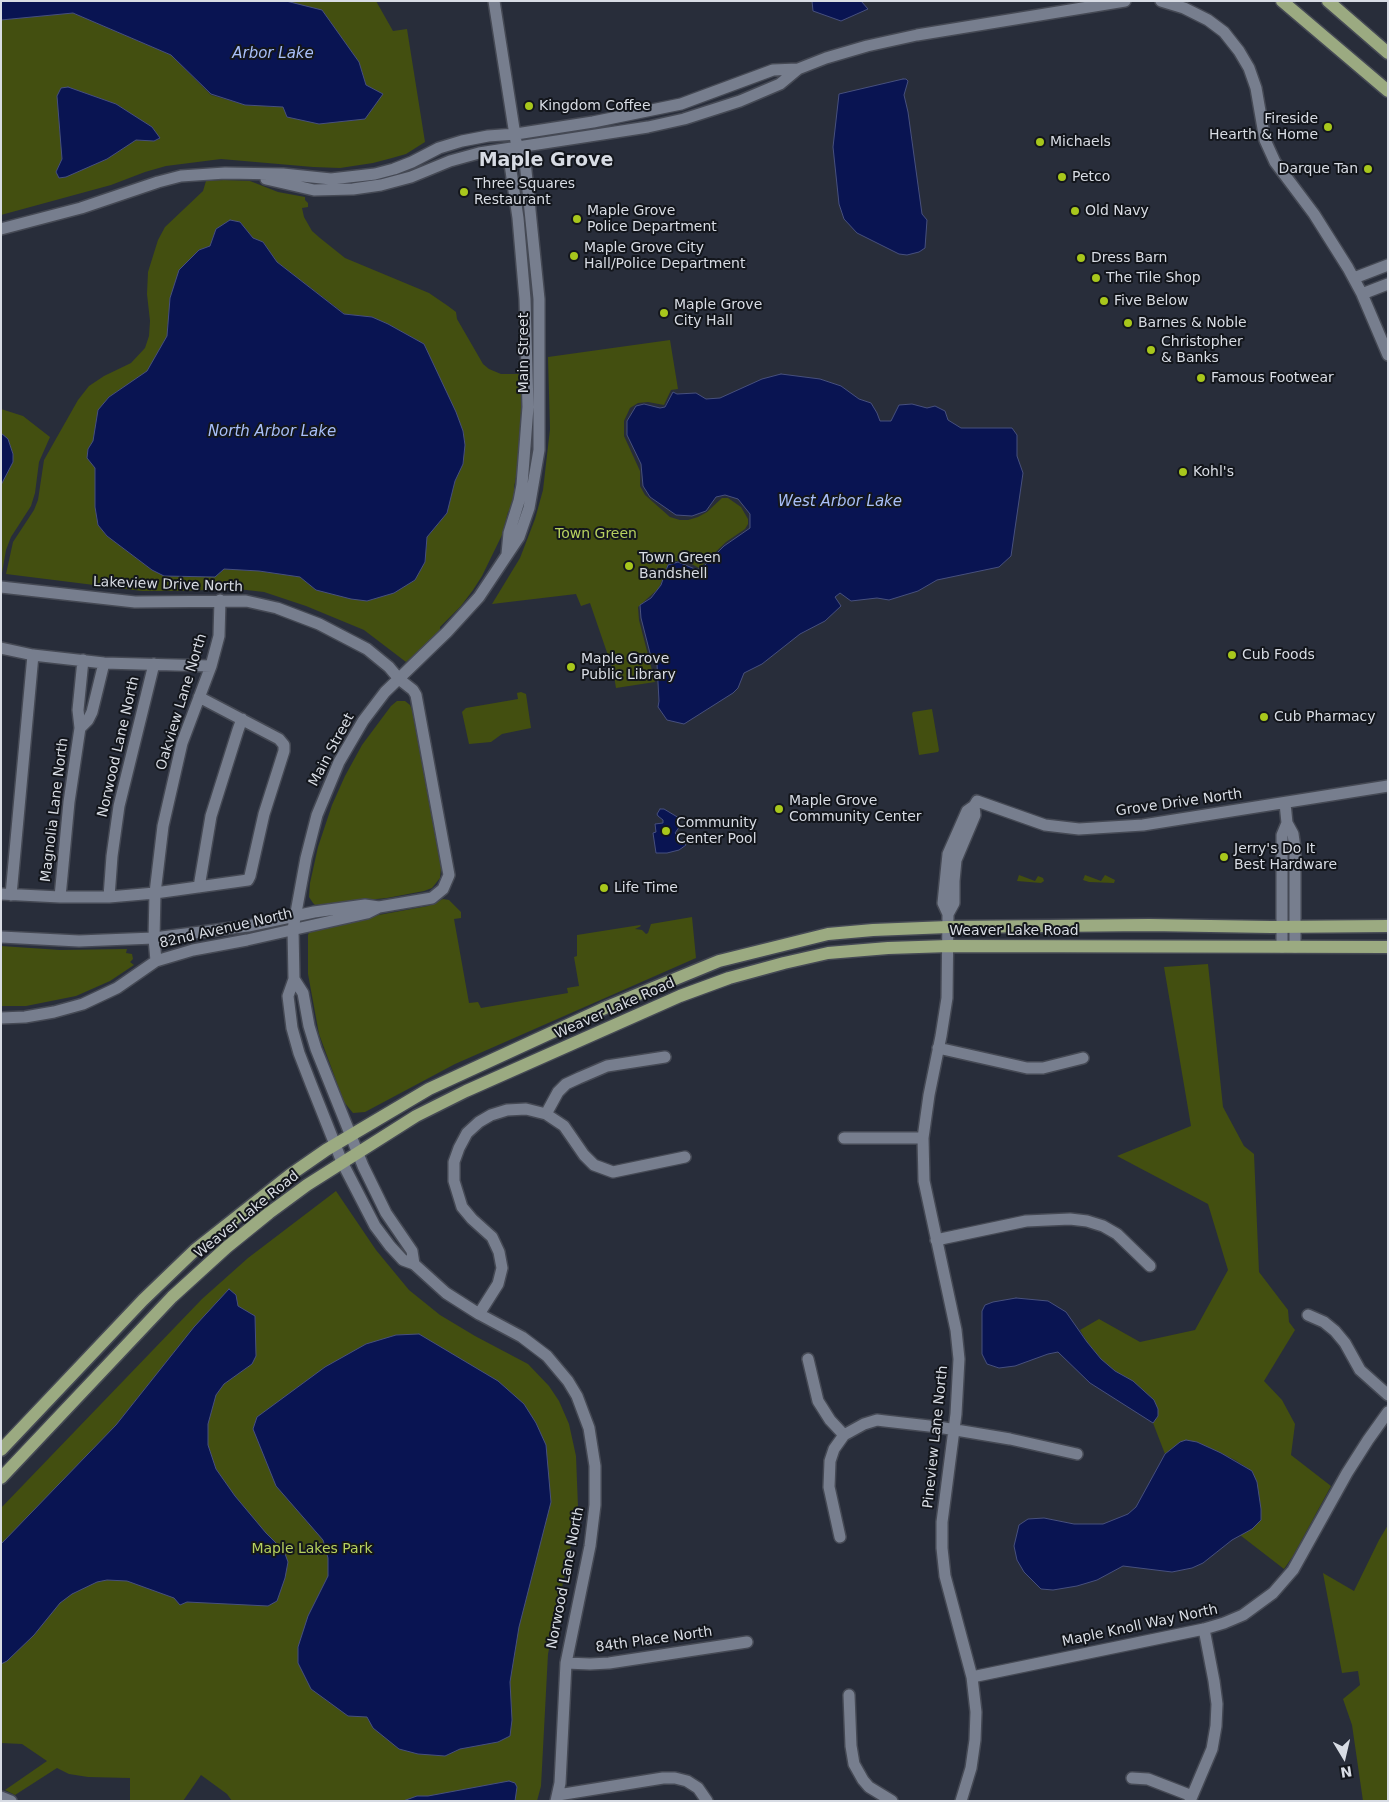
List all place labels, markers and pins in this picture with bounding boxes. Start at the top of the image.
place label: Kingdom Coffee [539,98,651,114]
marker: Kingdom Coffee [523,100,535,112]
place label: Fireside Hearth & Home [1209,111,1318,144]
marker: Fireside Hearth & Home [1322,121,1334,133]
place label: Michaels [1050,134,1111,150]
marker: Michaels [1034,136,1046,148]
place label: Darque Tan [1279,161,1358,177]
marker: Darque Tan [1362,163,1374,175]
place label: Petco [1072,169,1110,185]
marker: Petco [1056,171,1068,183]
place label: Three Squares Restaurant [474,176,575,208]
marker: Three Squares Restaurant [458,186,470,198]
place label: Maple Grove Police Department [587,203,717,236]
place label: Old Navy [1085,203,1149,219]
marker: Old Navy [1069,205,1081,217]
marker: Maple Grove Police Department [571,213,583,225]
place label: Maple Grove City Hall/Police Department [584,240,745,272]
marker: Maple Grove City Hall/Police Department [568,250,580,262]
place label: Dress Barn [1091,250,1167,266]
marker: Dress Barn [1075,252,1087,264]
place label: The Tile Shop [1106,270,1201,286]
marker: The Tile Shop [1090,272,1102,284]
place label: Five Below [1114,293,1188,309]
marker: Five Below [1098,295,1110,307]
place label: Maple Grove City Hall [674,297,762,330]
marker: Maple Grove City Hall [658,307,670,319]
place label: Barnes & Noble [1138,315,1247,331]
marker: Barnes & Noble [1122,317,1134,329]
place label: Christopher & Banks [1161,334,1243,367]
marker: Christopher & Banks [1145,344,1157,356]
place label: Famous Footwear [1211,370,1334,386]
marker: Famous Footwear [1195,372,1207,384]
place label: Kohl's [1193,464,1234,480]
marker: Kohl's [1177,466,1189,478]
place label: Town Green Bandshell [639,550,721,582]
marker: Town Green Bandshell [623,560,635,572]
place label: Cub Foods [1242,647,1315,663]
marker: Cub Foods [1226,649,1238,661]
place label: Maple Grove Public Library [581,651,676,684]
marker: Maple Grove Public Library [565,661,577,673]
place label: Cub Pharmacy [1274,709,1376,725]
marker: Cub Pharmacy [1258,711,1270,723]
place label: Maple Grove Community Center [789,793,922,826]
marker: Maple Grove Community Center [773,803,785,815]
place label: Community Center Pool [676,815,757,848]
marker: Community Center Pool [660,825,672,837]
place label: Jerry's Do It Best Hardware [1234,841,1337,874]
marker: Jerry's Do It Best Hardware [1218,851,1230,863]
place label: Life Time [614,880,678,896]
marker: Life Time [598,882,610,894]

